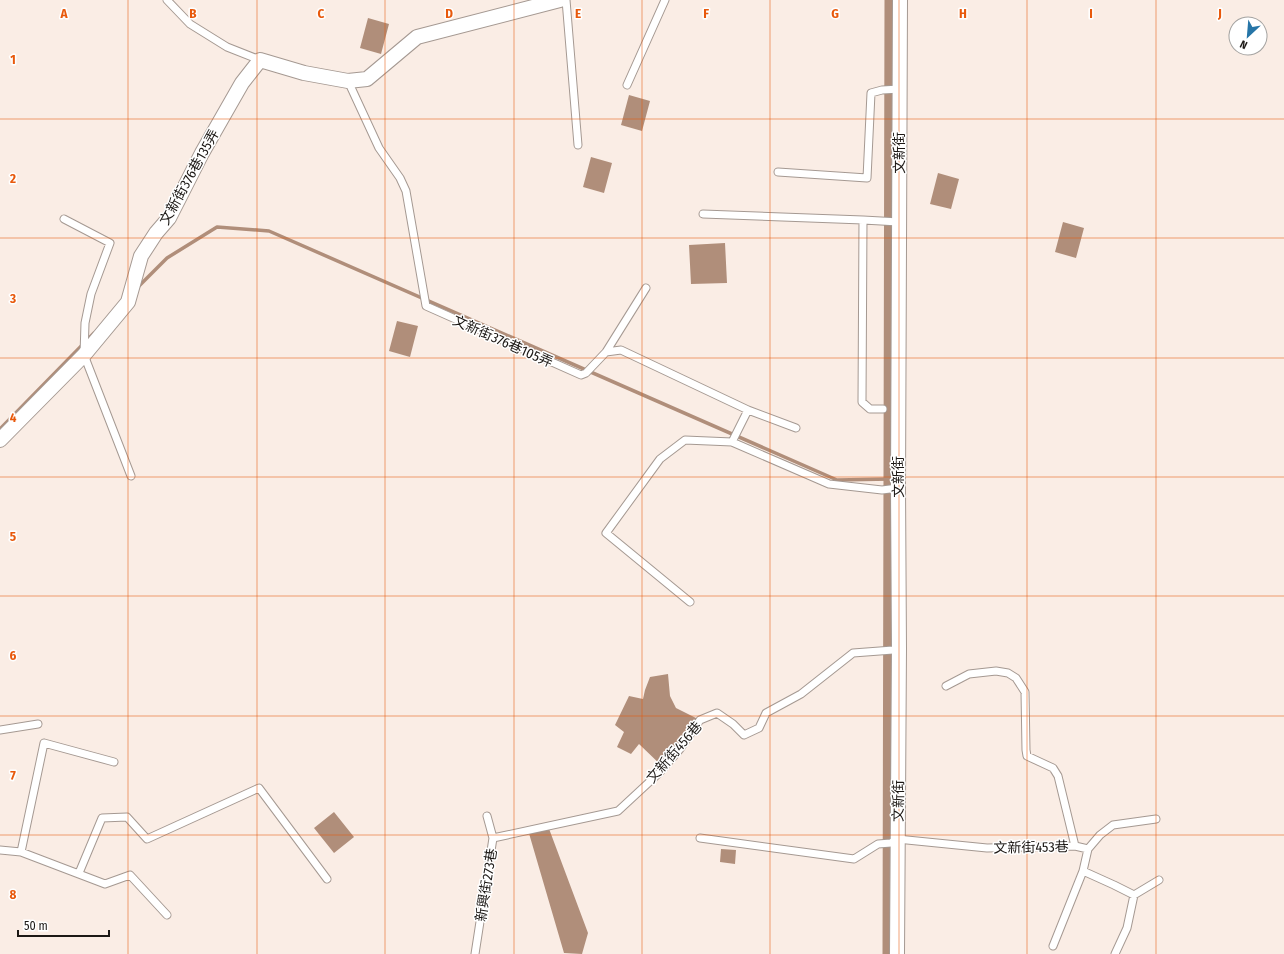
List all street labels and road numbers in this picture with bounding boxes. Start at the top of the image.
street label: 文新街376巷135弄 [156,126,223,228]
street label: 文新街 [891,132,908,174]
street label: 文新街376巷105弄 [450,312,555,371]
street label: 文新街 [890,456,907,498]
street label: 文新街456巷 [643,718,706,787]
street label: 文新街 [890,780,907,822]
street label: 文新街453巷 [993,838,1069,857]
street label: 新興街273巷 [472,847,501,923]

